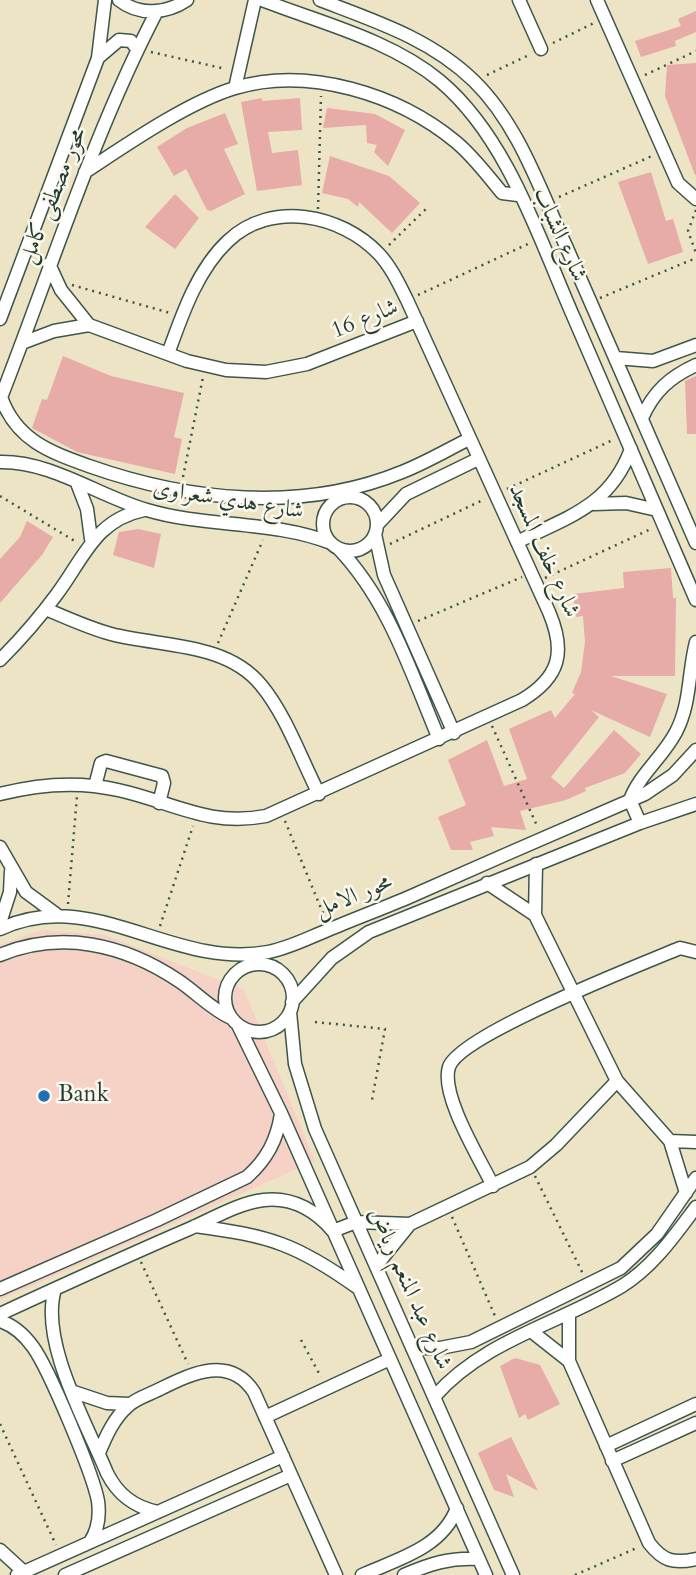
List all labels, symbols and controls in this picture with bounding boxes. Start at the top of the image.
street label: محور مصطفى كامل [14,124,94,268]
street label: شارع الشباب [526,184,592,286]
street label: شارع 16 [328,294,402,346]
street label: شارع هدي شعراوى [151,475,305,527]
street label: شارع خلف المسجد [501,480,585,622]
street label: محور الامل [311,869,397,925]
place label: Bank [58,1082,109,1110]
marker: Bank [36,1088,52,1104]
street label: شارع عبد المنعم رياض [361,1204,457,1374]

